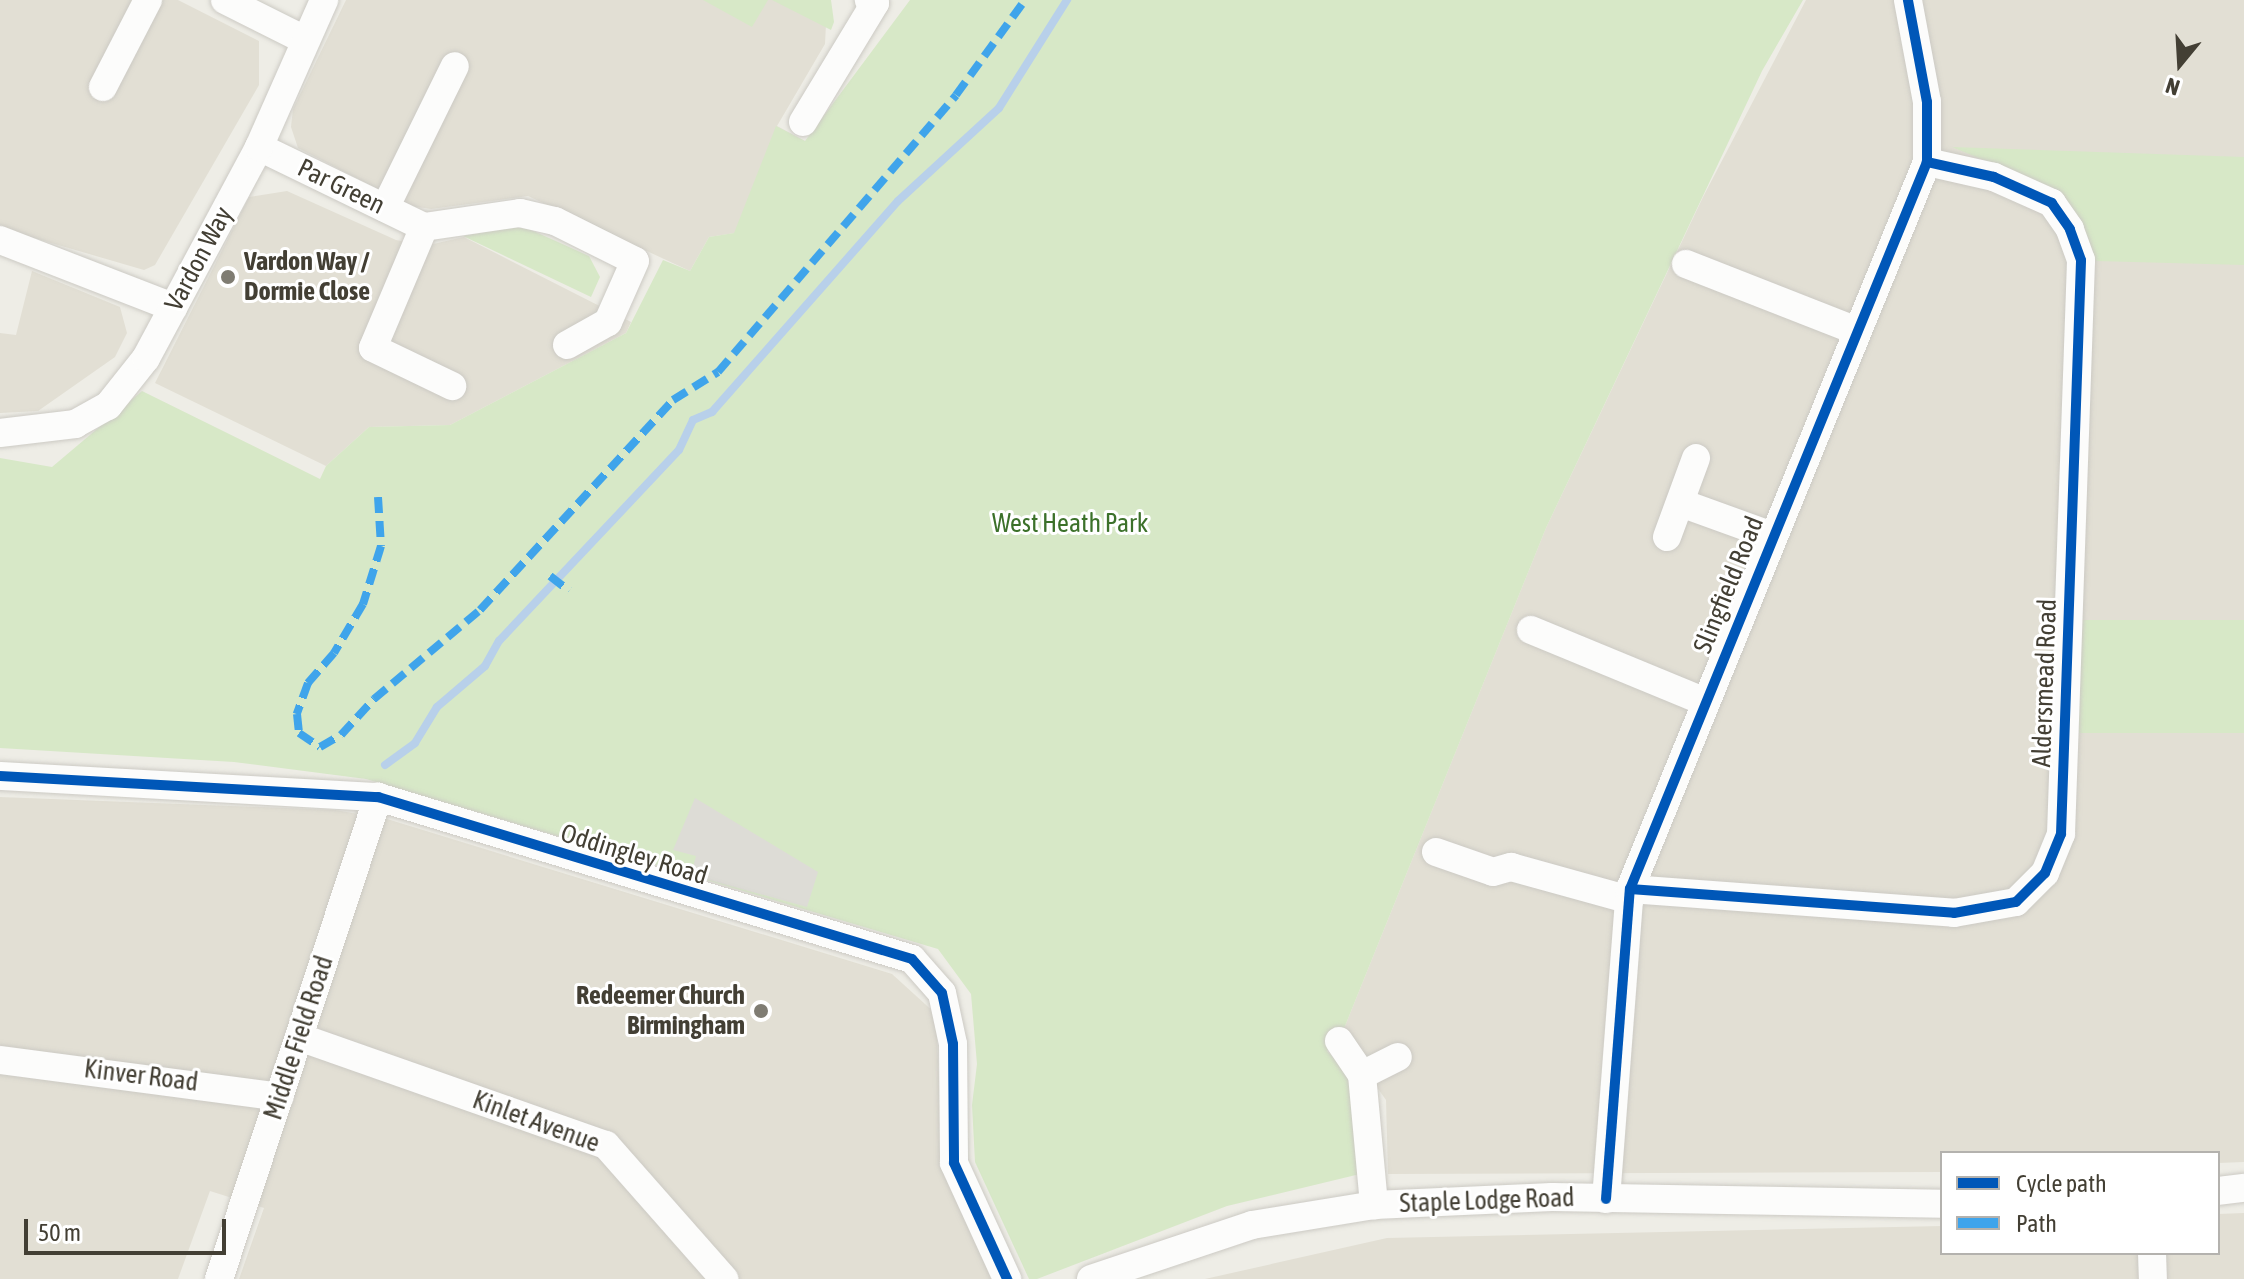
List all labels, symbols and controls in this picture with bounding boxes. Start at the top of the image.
north arrow [2140,24,2220,104]
text: N [2162,72,2183,101]
street label: Par Green [292,153,390,221]
street label: Vardon Way [159,202,239,316]
place label: Vardon Way / Dormie Close [244,246,370,308]
marker: Vardon Way / Dormie Close [219,268,237,286]
park label: West Heath Park [992,508,1148,540]
street label: Slingfield Road [1687,512,1771,658]
street label: Aldersmead Road [2026,598,2064,768]
street label: Oddingley Road [557,818,711,892]
street label: Middle Field Road [258,952,340,1124]
place label: Redeemer Church Birmingham [576,980,745,1042]
marker: Redeemer Church Birmingham [752,1002,770,1020]
street label: Kinver Road [82,1054,200,1098]
street label: Kinlet Avenue [468,1085,604,1159]
legend [1940,1151,2220,1255]
text: Cycle path [2016,1170,2107,1197]
street label: Staple Lodge Road [1399,1182,1575,1220]
scale bar [28,1203,230,1253]
text: Path [2016,1210,2057,1237]
text: 50 m [38,1219,81,1246]

